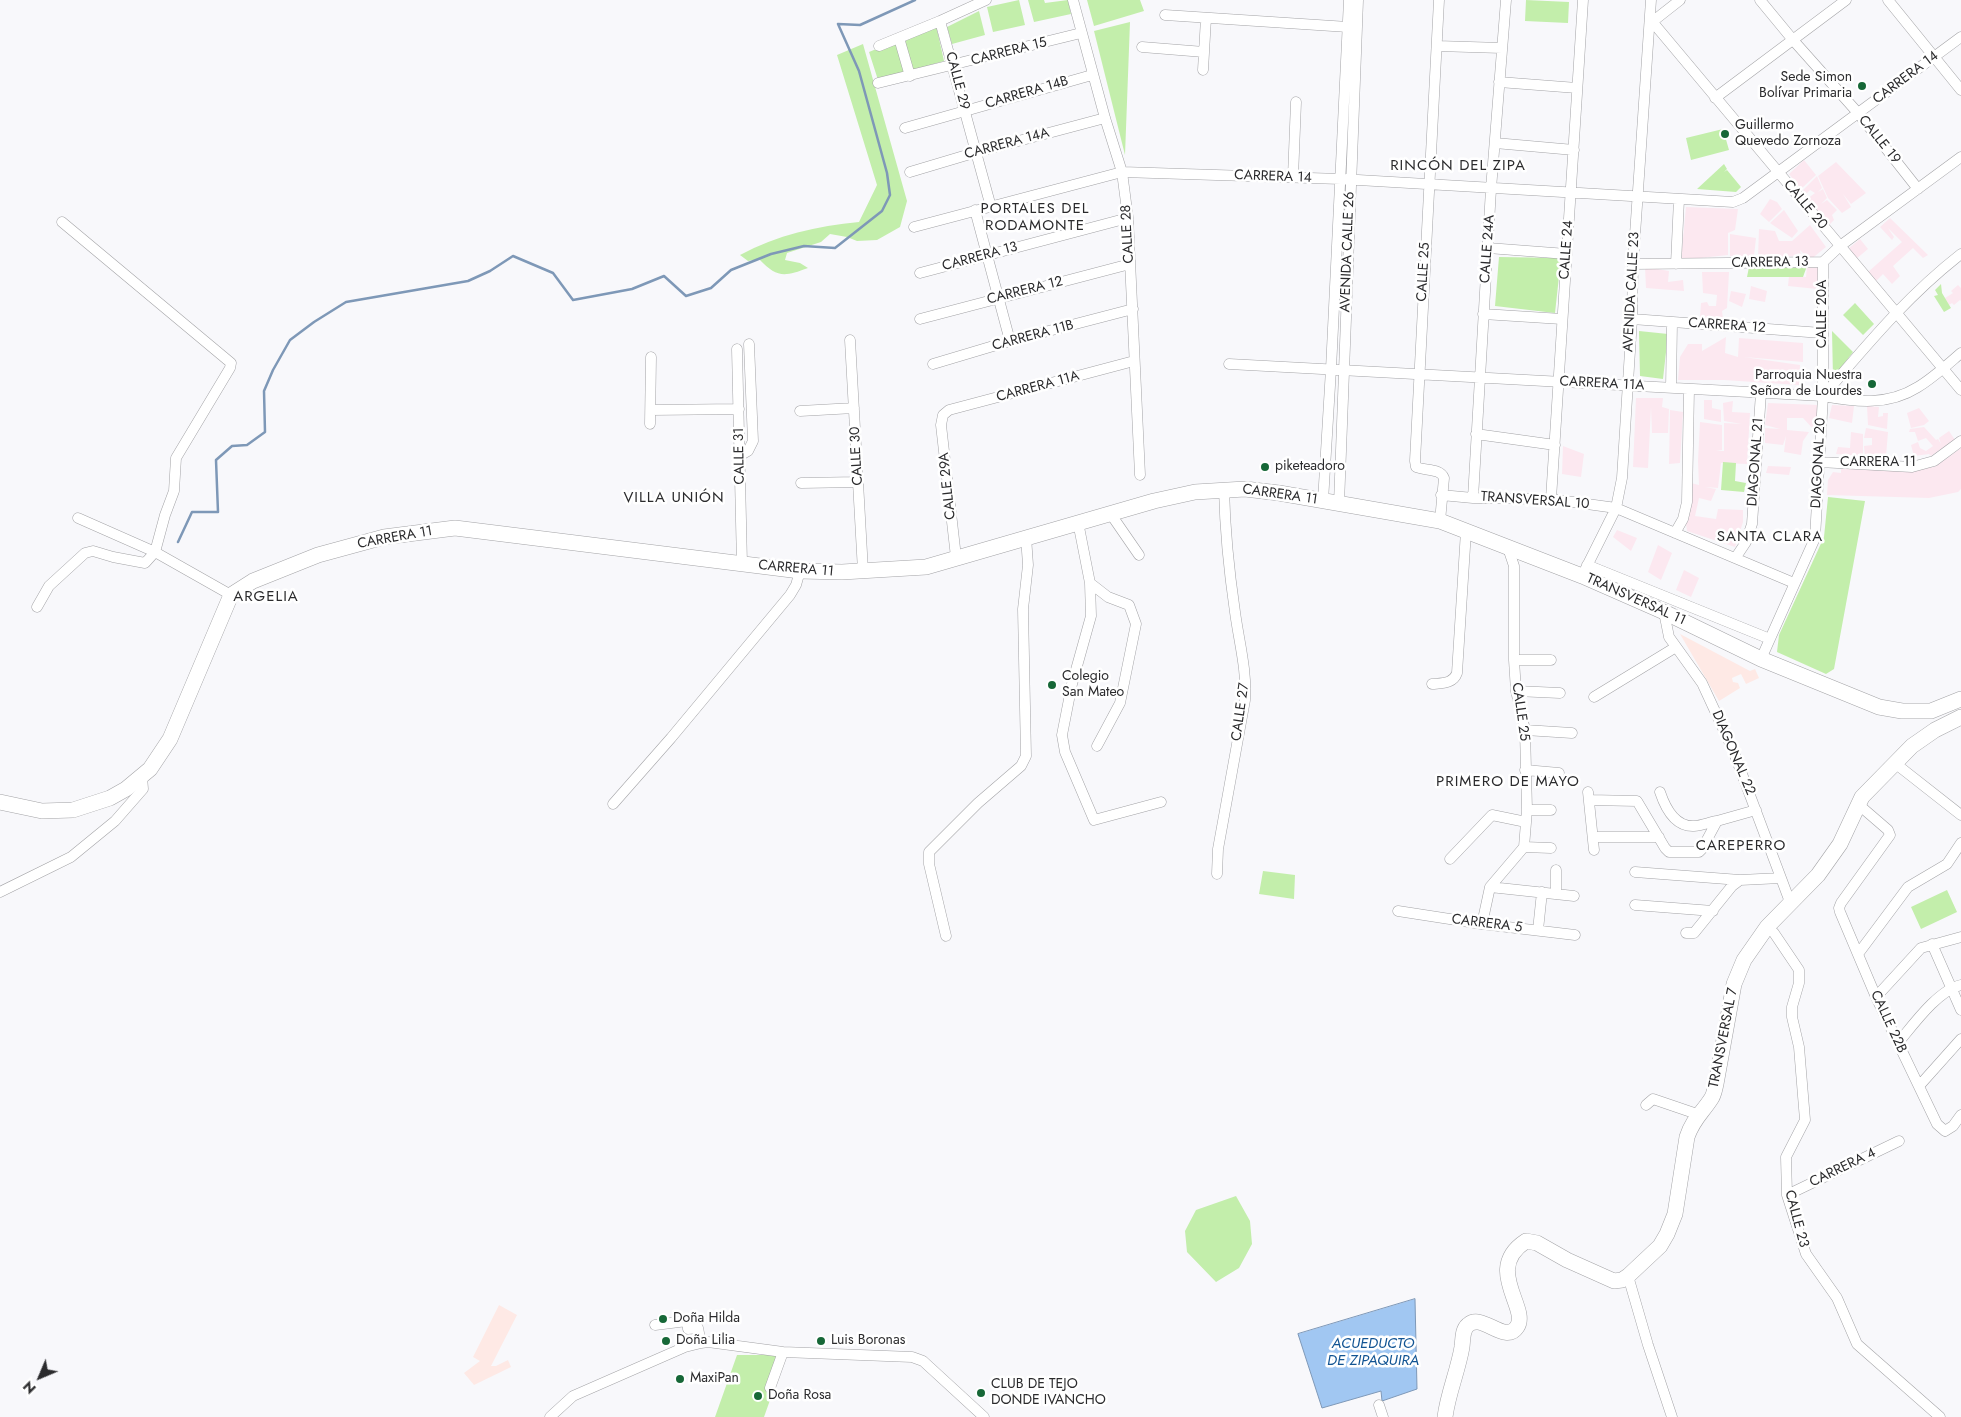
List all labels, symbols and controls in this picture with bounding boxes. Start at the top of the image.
street label: CARRERA 15 [969,34,1049,70]
street label: CARRERA 14 [1870,48,1942,108]
street label: CALLE 29 [941,50,973,112]
place label: Sede Simon Bolívar Primaria [1759,70,1852,102]
street label: CARRERA 14B [984,73,1070,113]
marker: Sede Simon Bolívar Primaria [1856,80,1868,92]
street label: CALLE 19 [1854,112,1904,168]
place label: Guillermo Quevedo Zornoza [1735,118,1841,150]
street label: CARRERA 14A [963,125,1051,163]
marker: Guillermo Quevedo Zornoza [1719,128,1731,140]
district label: RINCÓN DEL ZIPA [1388,157,1528,175]
street label: CARRERA 14 [1234,167,1312,187]
street label: CALLE 20 [1779,177,1831,233]
street label: AVENIDA CALLE 26 [1337,191,1359,313]
district label: PORTALES DEL RODAMONTE [979,200,1091,235]
street label: CALLE 28 [1118,204,1138,264]
street label: CALLE 24A [1477,214,1499,284]
street label: CALLE 24 [1557,220,1577,280]
street label: AVENIDA CALLE 23 [1620,231,1644,353]
street label: CARRERA 13 [941,239,1019,275]
street label: CALLE 25 [1414,242,1434,302]
street label: CARRERA 13 [1731,254,1809,272]
street label: CARRERA 12 [985,273,1065,309]
street label: CALLE 20A [1815,280,1831,348]
street label: CARRERA 12 [1688,315,1766,337]
street label: CARRERA 11B [990,317,1076,355]
street label: CARRERA 11A [995,368,1081,406]
place label: Parroquia Nuestra Señora de Lourdes [1750,368,1862,401]
street label: CARRERA 11A [1559,373,1645,395]
marker: Parroquia Nuestra Señora de Lourdes [1866,378,1878,390]
street label: DIAGONAL 21 [1745,417,1767,507]
street label: DIAGONAL 20 [1808,417,1830,509]
street label: CALLE 30 [847,426,867,486]
street label: CALLE 31 [731,427,749,485]
street label: CALLE 29A [936,452,960,520]
street label: CARRERA 11 [1840,455,1916,471]
place label: piketeadoro [1275,459,1345,475]
marker: piketeadoro [1259,461,1271,473]
street label: CARRERA 11 [1241,481,1319,509]
district label: VILLA UNIÓN [622,489,726,507]
street label: TRANSVERSAL 10 [1480,489,1590,513]
street label: CARRERA 11 [356,523,434,553]
district label: SANTA CLARA [1715,528,1825,546]
street label: CARRERA 11 [757,557,835,581]
street label: TRANSVERSAL 11 [1584,571,1688,629]
district label: ARGELIA [232,588,300,606]
place label: Colegio San Mateo [1062,669,1124,702]
marker: Colegio San Mateo [1046,679,1058,691]
street label: CALLE 27 [1229,682,1253,742]
street label: CALLE 25 [1508,682,1532,742]
street label: DIAGONAL 22 [1708,708,1758,798]
district label: PRIMERO DE MAYO [1434,773,1582,791]
district label: CAREPERRO [1695,837,1787,855]
street label: CARRERA 5 [1451,911,1523,937]
street label: TRANSVERSAL 7 [1706,987,1742,1089]
street label: CALLE 22B [1866,988,1910,1056]
street label: CARRERA 4 [1807,1145,1879,1191]
street label: CALLE 23 [1780,1188,1812,1250]
place label: Doña Hilda [673,1311,740,1327]
marker: Doña Hilda [657,1313,669,1325]
place label: Doña Lilia [676,1333,735,1349]
place label: Luis Boronas [831,1333,905,1349]
marker: Doña Lilia [660,1335,672,1347]
marker: Luis Boronas [815,1335,827,1347]
water label: ACUEDUCTO DE ZIPAQUIRA [1327,1335,1419,1370]
north arrow [15,1352,65,1402]
place label: MaxiPan [690,1371,739,1387]
marker: MaxiPan [674,1373,686,1385]
text: N [18,1377,40,1399]
place label: CLUB DE TEJO DONDE IVANCHO [991,1377,1106,1410]
marker: CLUB DE TEJO DONDE IVANCHO [975,1387,987,1399]
place label: Doña Rosa [768,1388,831,1404]
marker: Doña Rosa [752,1390,764,1402]

